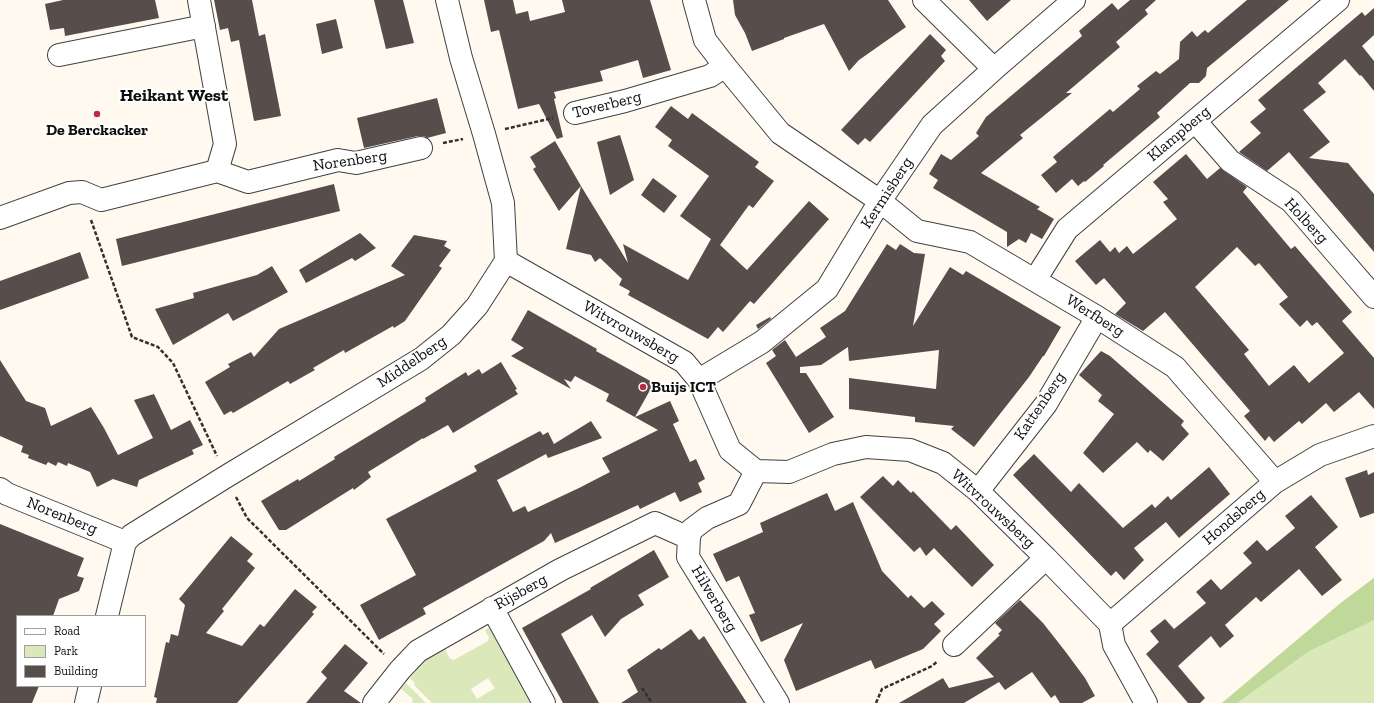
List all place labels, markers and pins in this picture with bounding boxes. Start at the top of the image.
marker: De Berckacker [92,109,102,119]
place label: De Berckacker [46,120,148,140]
place label: Buijs ICT [651,377,716,397]
marker: Buijs ICT [638,382,648,392]

